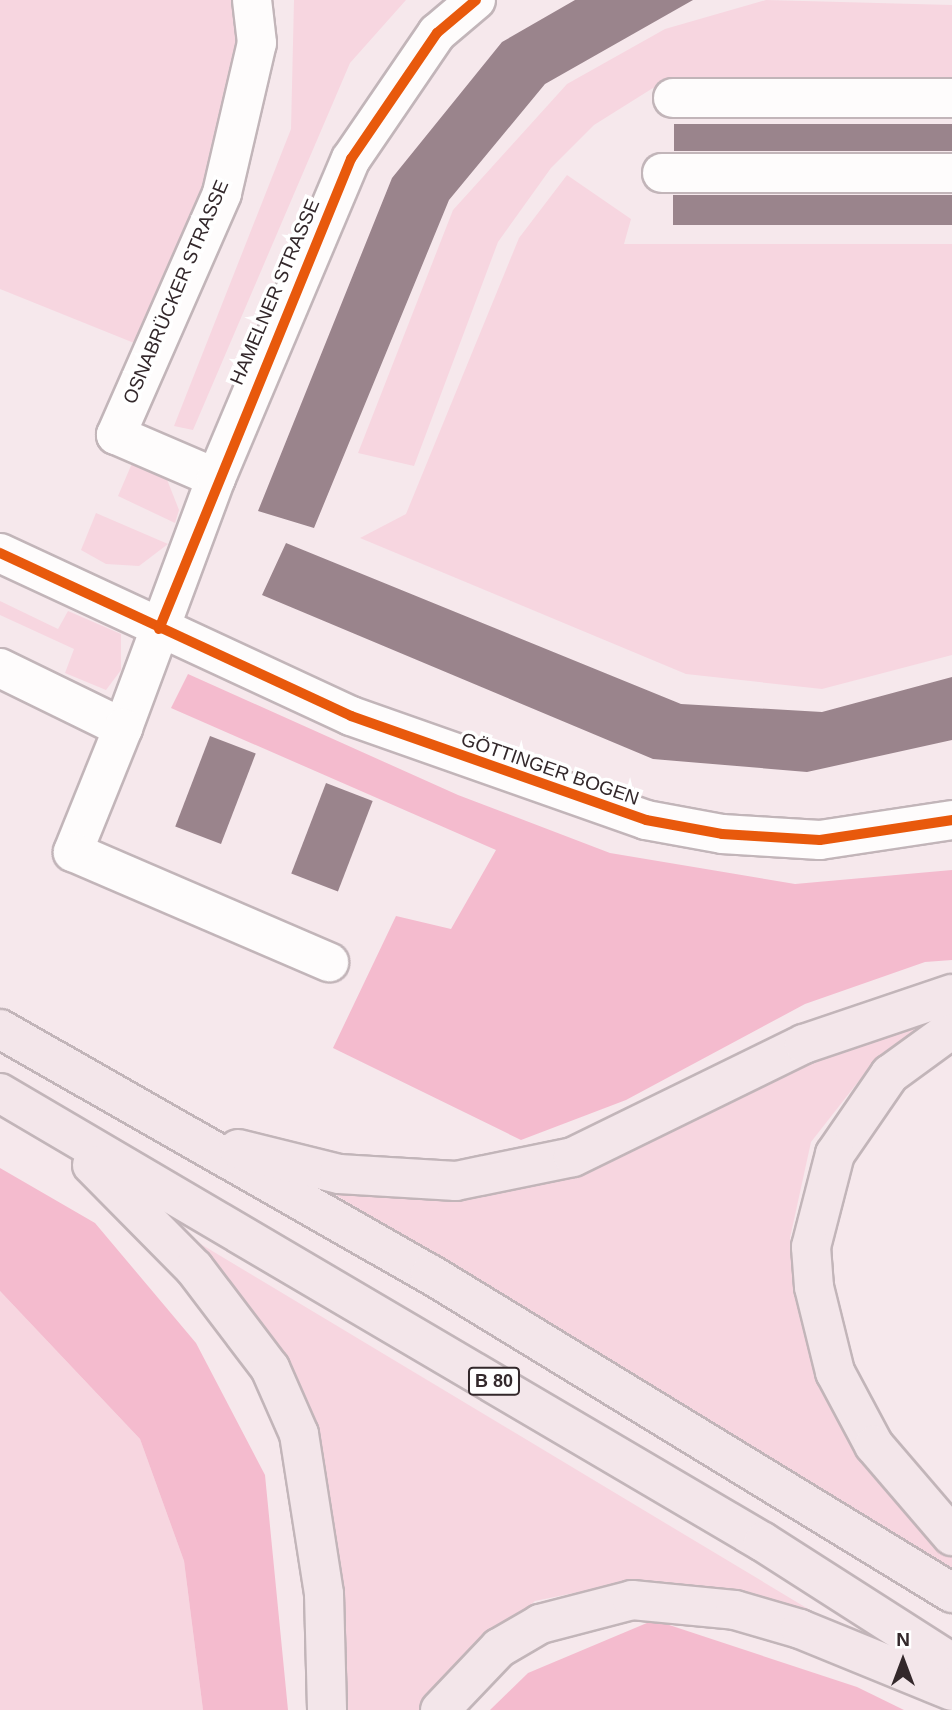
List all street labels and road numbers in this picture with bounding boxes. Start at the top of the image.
street label: OSNABRÜCKER STRASSE [118,177,234,407]
street label: HAMELNER STRASSE [226,196,324,388]
street label: GÖTTINGER BOGEN [458,728,642,810]
road number: B 80 [468,1366,520,1396]

